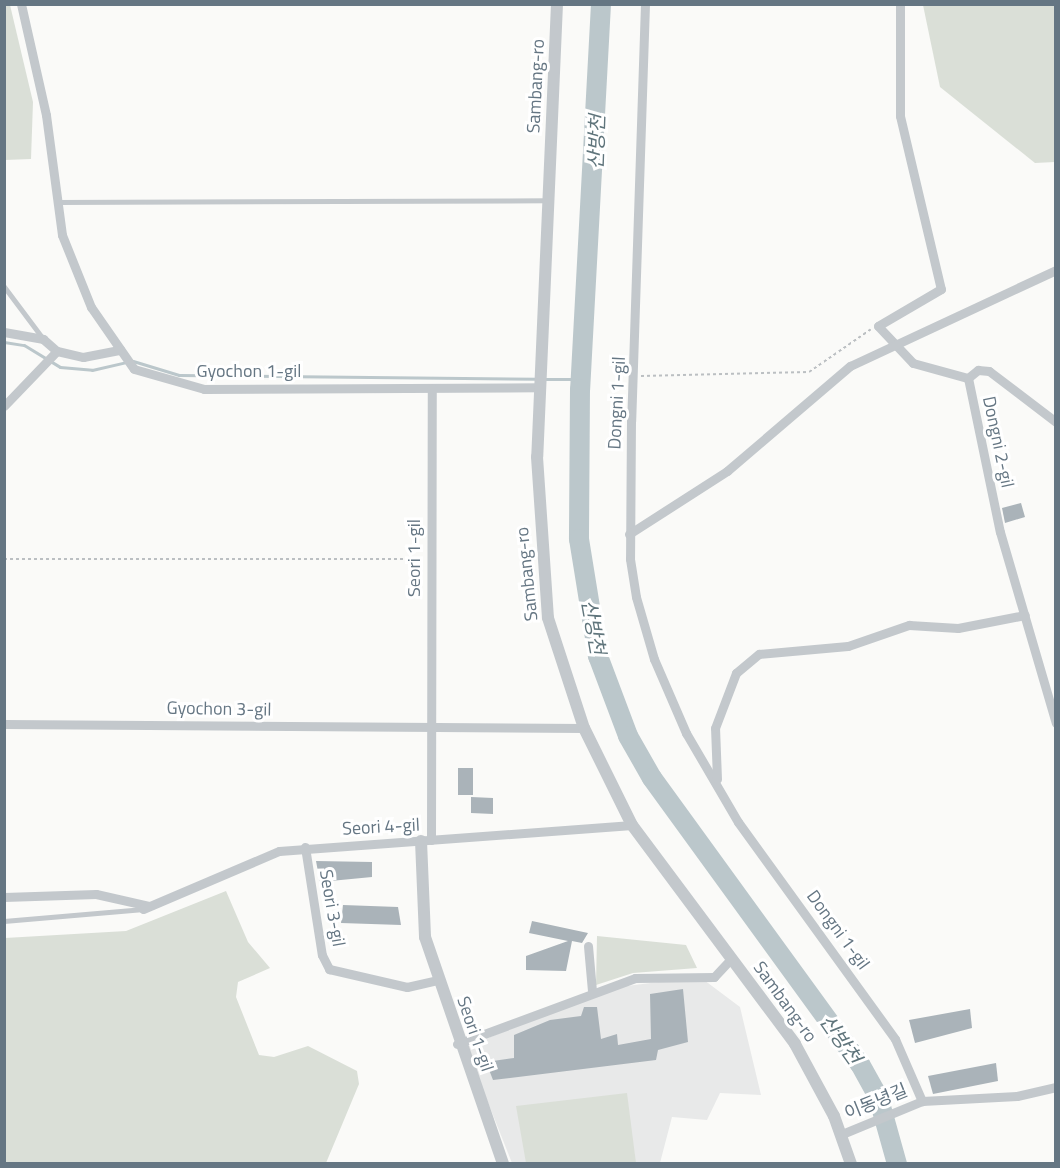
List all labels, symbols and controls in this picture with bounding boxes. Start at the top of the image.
street label: Sambang-ro [523,38,549,134]
water label: 산방천 [583,114,609,170]
street label: Dongni 1-gil [604,356,630,450]
street label: Gyochon 1-gil [197,360,301,382]
street label: Dongni 2-gil [978,394,1018,490]
street label: Seori 1-gil [403,519,425,597]
street label: Sambang-ro [511,526,543,622]
water label: 산방천 [577,598,611,656]
street label: Gyochon 3-gil [166,697,272,721]
street label: Seori 4-gil [342,814,420,840]
street label: Seori 3-gil [315,868,349,948]
street label: Dongni 1-gil [802,886,874,974]
street label: Sambang-ro [749,957,821,1047]
street label: Seori 1-gil [452,994,498,1074]
water label: 산방천 [815,1010,867,1068]
street label: 이동녕길 [841,1080,911,1124]

